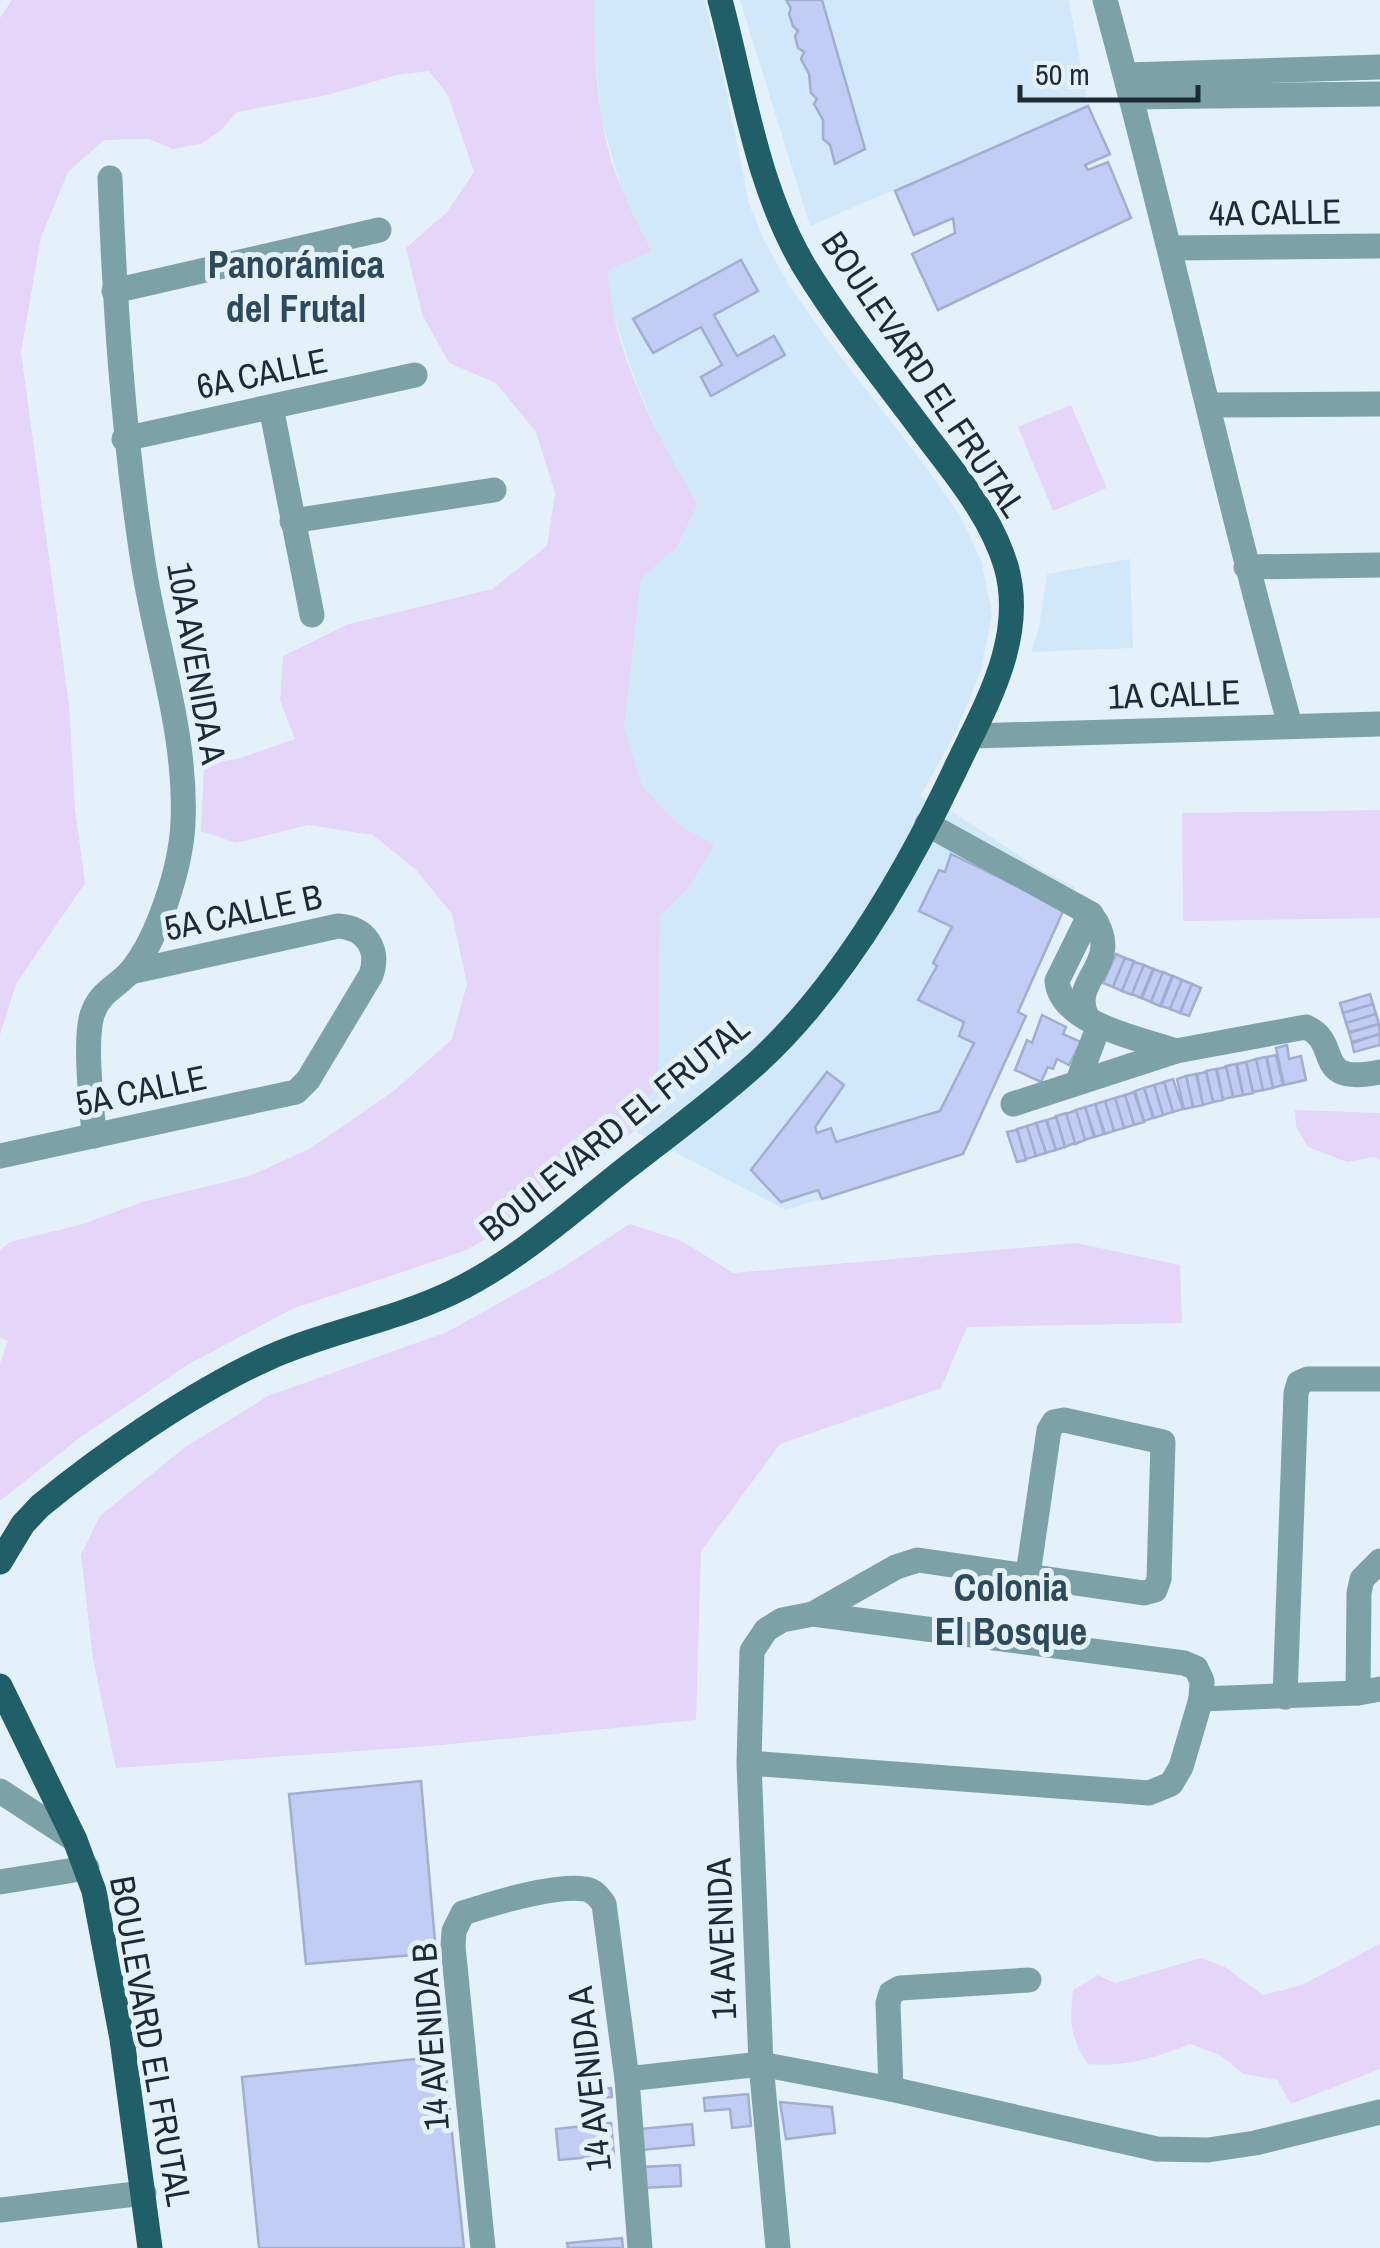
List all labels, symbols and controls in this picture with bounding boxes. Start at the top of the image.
scale bar [1020,40,1198,102]
text: 50 m [1035,54,1090,94]
street label: 4A CALLE [1208,187,1342,237]
street label: BOULEVARD EL FRUTAL [811,222,1037,526]
district label: Panorámica del Frutal [208,239,385,334]
street label: 6A CALLE [192,336,332,410]
street label: 10A AVENIDA A [156,559,238,768]
street label: 1A CALLE [1107,668,1241,720]
street label: 5A CALLE B [160,872,326,952]
street label: BOULEVARD EL FRUTAL [469,1004,759,1252]
street label: 5A CALLE [71,1053,211,1127]
district label: Colonia El Bosque [935,1562,1087,1657]
street label: 14 AVENIDA [695,1856,747,2021]
street label: BOULEVARD EL FRUTAL [99,1872,203,2210]
street label: 14 AVENIDA B [400,1942,460,2132]
street label: 14 AVENIDA A [556,1983,622,2174]

